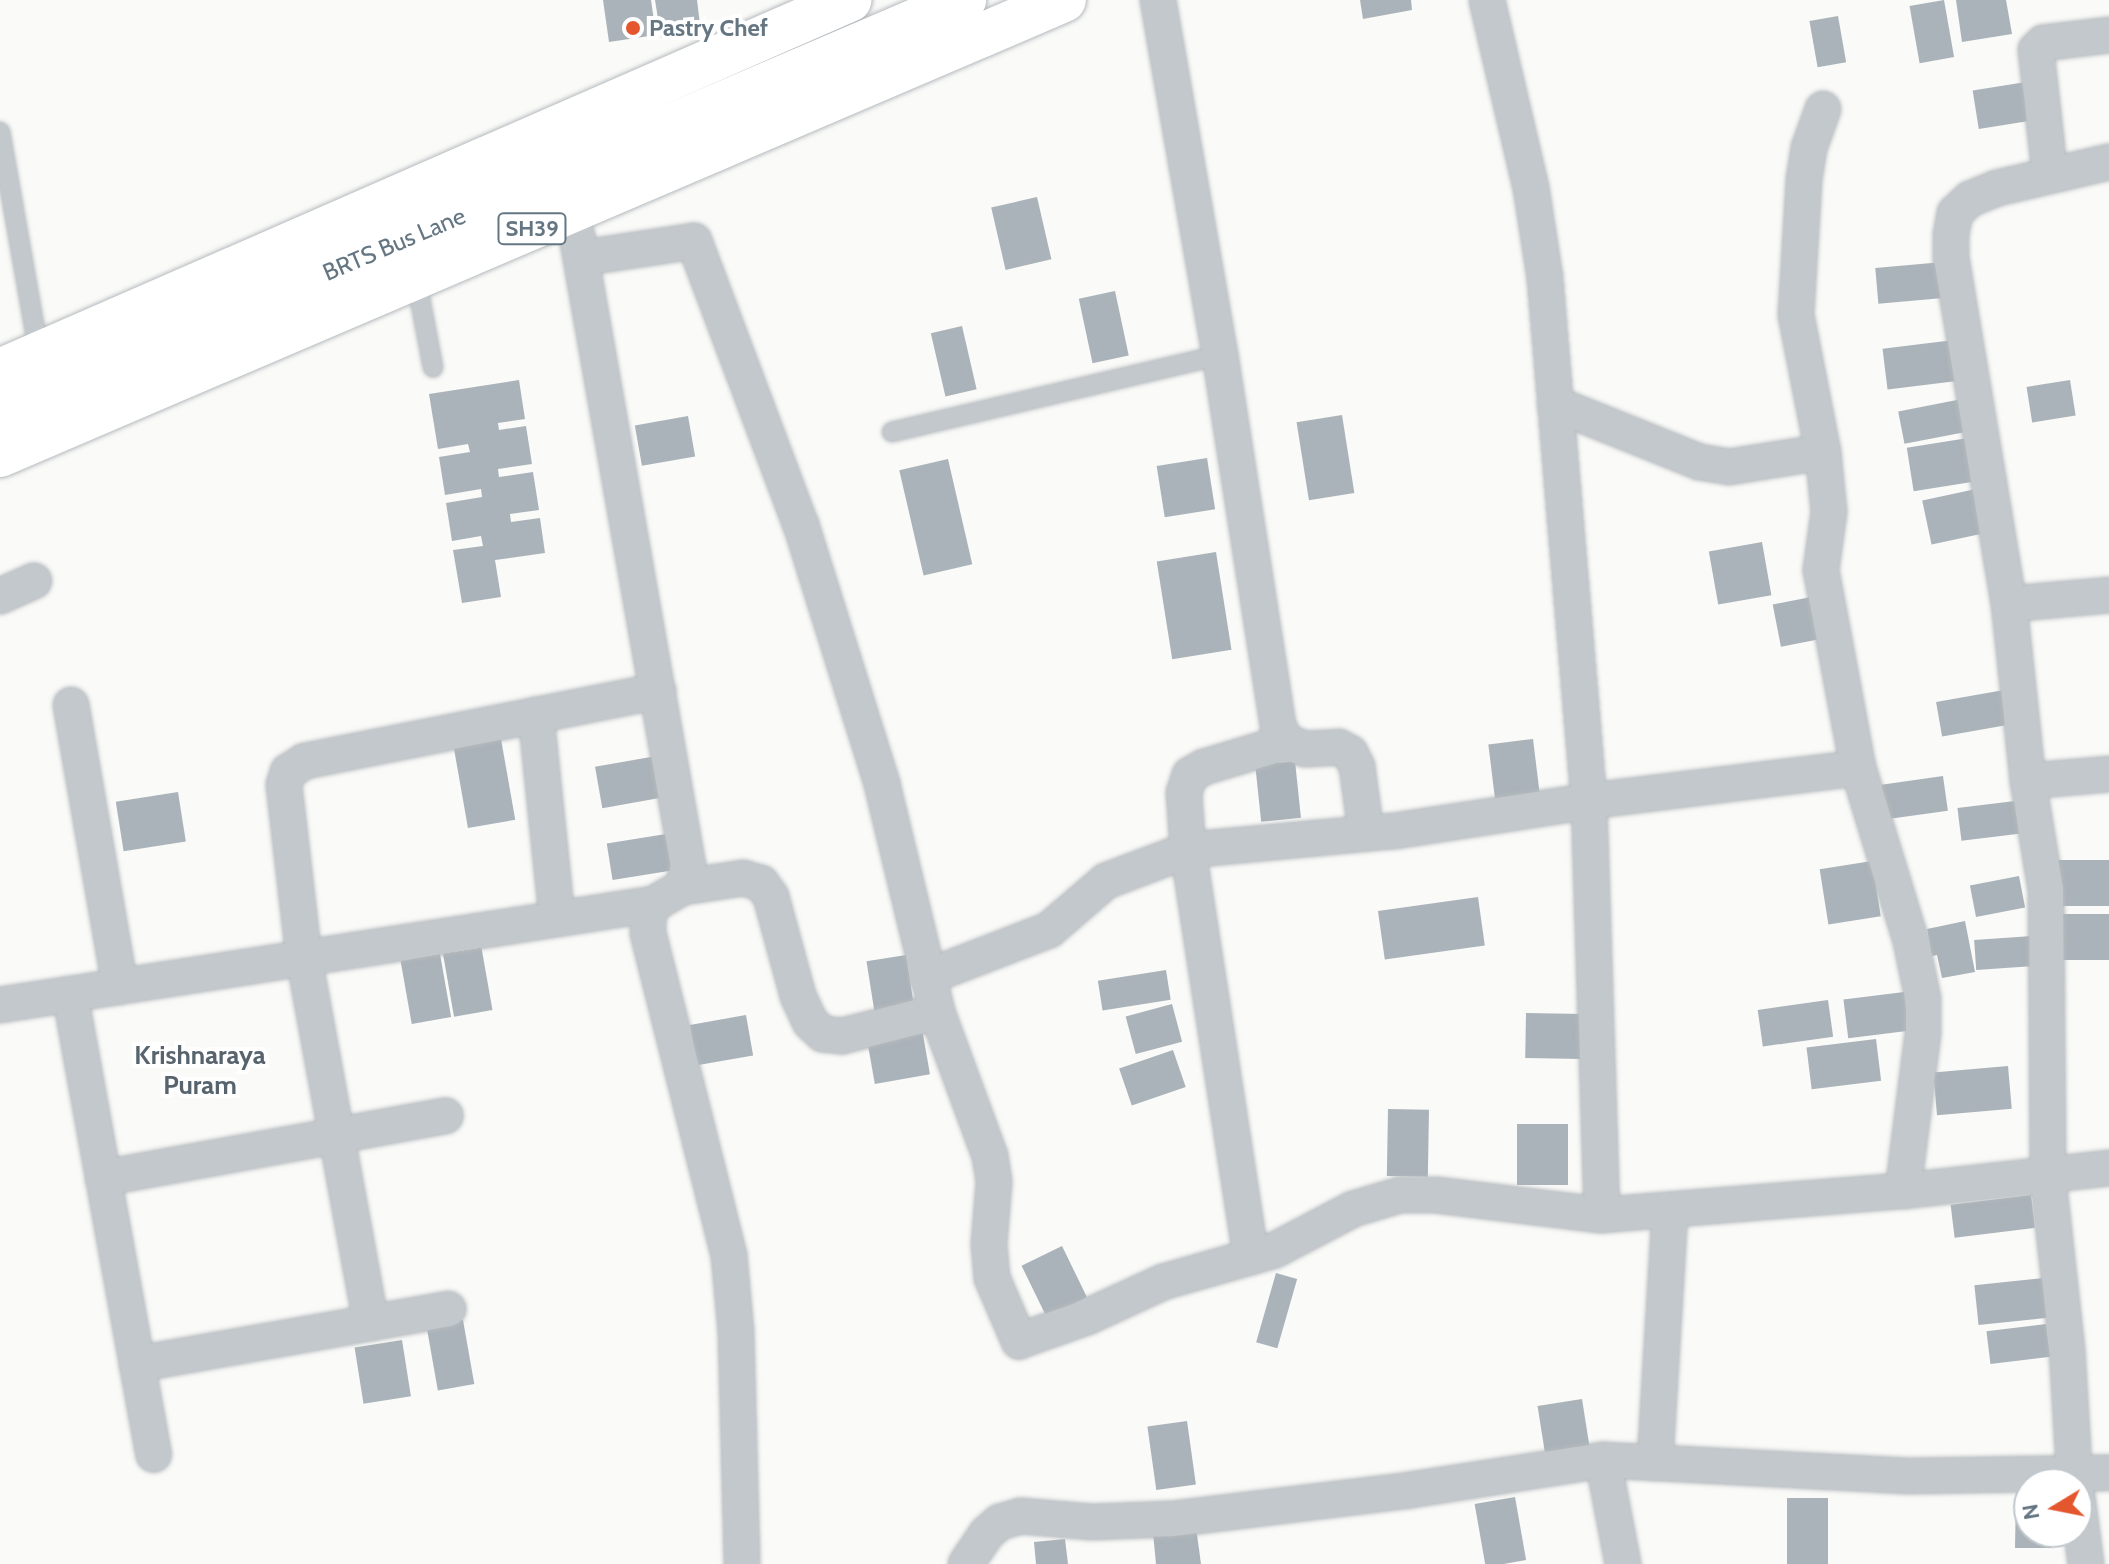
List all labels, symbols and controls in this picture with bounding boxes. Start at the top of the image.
place label: Pastry Chef [649,14,768,42]
marker: Pastry Chef [624,19,642,37]
street label: BRTS Bus Lane [318,201,470,287]
road number: SH39 [496,211,568,247]
district label: Krishnaraya Puram [134,1040,266,1102]
north arrow [2013,1468,2093,1548]
text: N [2016,1502,2045,1522]

